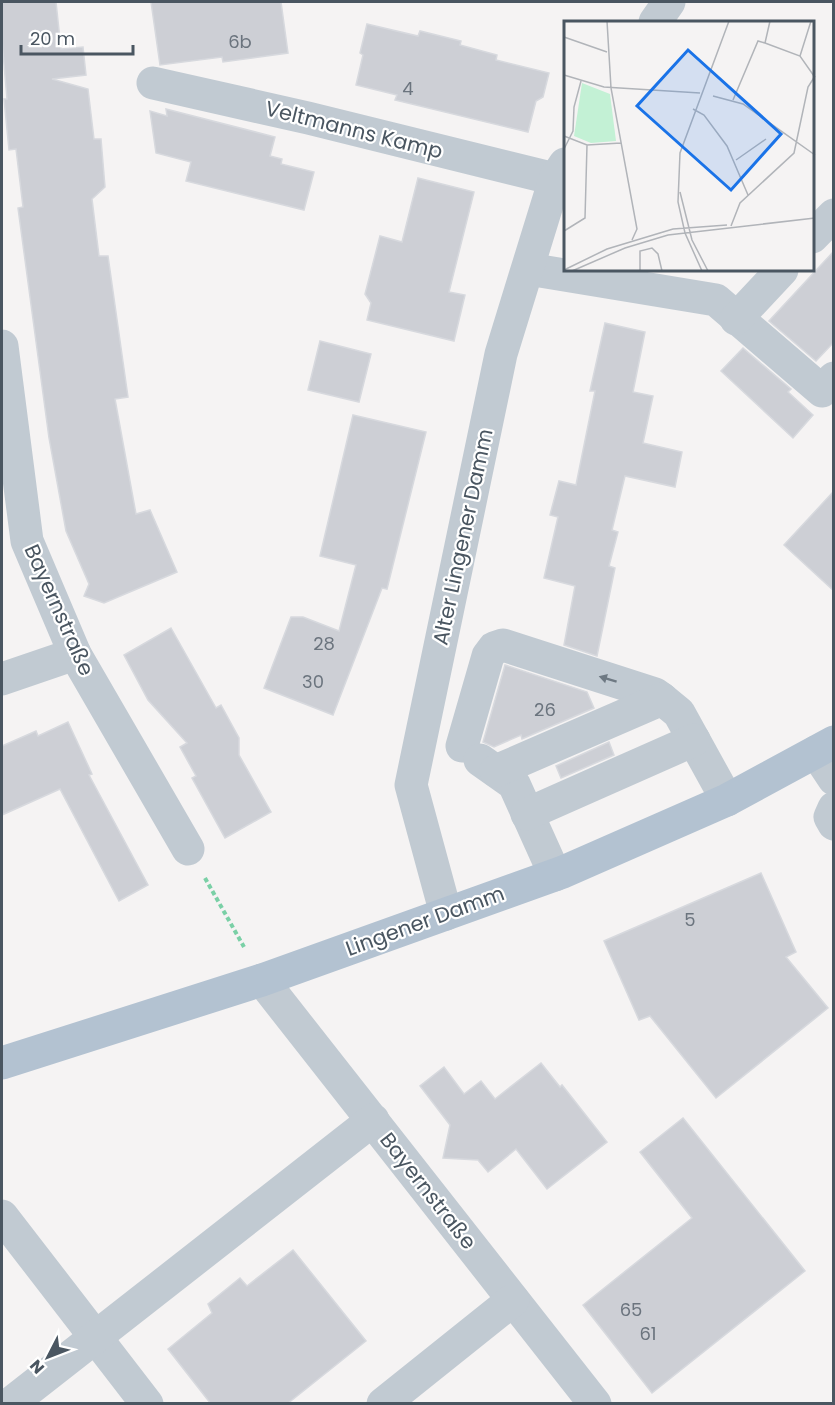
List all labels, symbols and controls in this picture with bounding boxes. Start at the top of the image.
scale bar [21,18,134,56]
inset map [564,21,814,272]
text: 20 m [30,26,75,51]
house number: 6b [228,29,252,54]
house number: 4 [402,76,414,101]
street label: Veltmanns Kamp [262,93,446,166]
street label: Alter Lingener Damm [425,426,500,648]
street label: Bayernstraße [18,539,101,680]
house number: 28 [313,631,335,656]
house number: 30 [302,669,324,694]
one-way arrow [599,674,617,683]
house number: 26 [534,697,556,722]
street label: Lingener Damm [341,878,508,963]
house number: 5 [684,907,696,932]
street label: Bayernstraße [374,1126,483,1255]
house number: 65 [620,1297,642,1322]
house number: 61 [639,1321,657,1346]
north arrow [18,1327,78,1387]
text: N [25,1355,50,1379]

